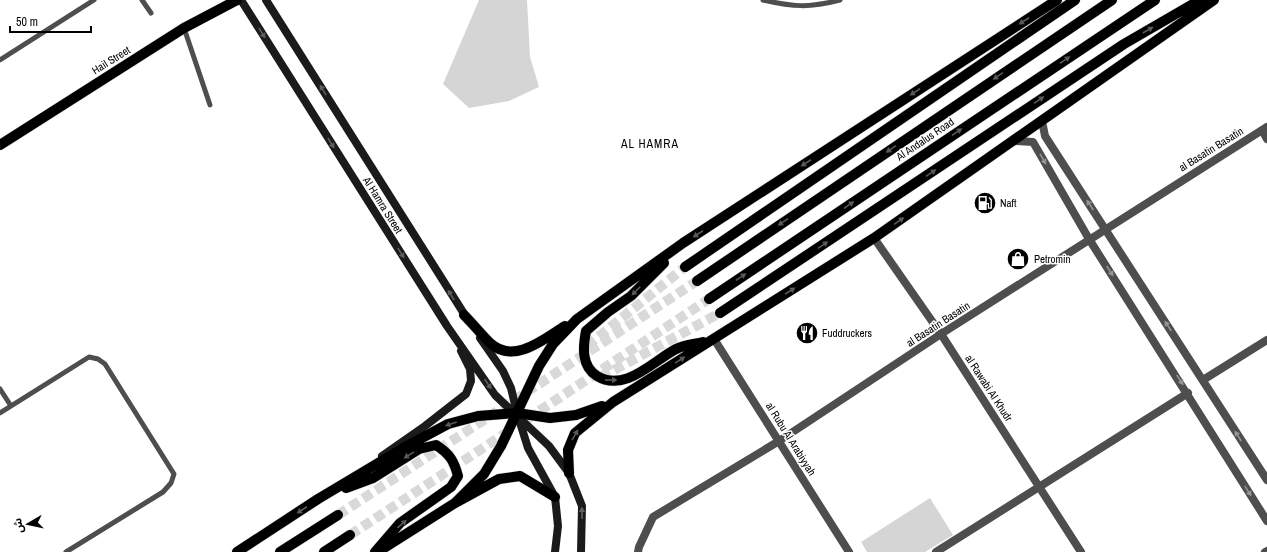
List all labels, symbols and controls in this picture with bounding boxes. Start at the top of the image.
scale bar [10,8,91,34]
text: 50 m [16,14,38,30]
one-way arrow [1019,17,1030,25]
one-way arrow [1142,26,1154,33]
one-way arrow [258,27,265,39]
street label: Hail Street [89,43,133,77]
one-way arrow [1060,56,1070,64]
one-way arrow [993,72,1003,80]
one-way arrow [319,84,326,96]
one-way arrow [910,88,921,96]
one-way arrow [1033,97,1045,104]
street label: Al Andalus Road [893,115,957,164]
street label: al Basatin Basatin [1176,124,1246,174]
one-way arrow [951,129,963,136]
district label: AL HAMRA [620,136,679,152]
one-way arrow [327,138,335,148]
one-way arrow [885,145,896,153]
one-way arrow [1039,154,1046,165]
one-way arrow [801,159,812,167]
one-way arrow [925,169,937,176]
street label: Al Hamra Street [360,173,406,236]
fuel station icon: Naft [972,190,998,216]
place label: Naft [1000,196,1017,210]
one-way arrow [1087,199,1094,211]
one-way arrow [844,201,854,209]
one-way arrow [894,217,904,225]
one-way arrow [778,218,788,226]
one-way arrow [692,230,703,238]
one-way arrow [817,241,829,248]
shop icon: Petromin [1005,246,1031,272]
one-way arrow [397,247,404,259]
place label: Petromin [1034,252,1071,266]
one-way arrow [1106,265,1113,277]
one-way arrow [736,273,746,281]
one-way arrow [631,286,641,296]
one-way arrow [785,287,795,295]
one-way arrow [448,289,455,301]
street label: al Basatin Basatin [903,298,973,350]
restaurant icon: Fuddruckers [794,320,820,346]
one-way arrow [1165,320,1172,332]
place label: Fuddruckers [822,326,873,340]
street label: al Rawabi Al Khudr [962,352,1016,424]
one-way arrow [675,356,685,364]
one-way arrow [1176,375,1183,386]
one-way arrow [605,377,618,384]
one-way arrow [484,379,492,389]
street label: al Rubu Al Arabiyyah [763,400,819,478]
one-way arrow [444,421,456,427]
one-way arrow [572,429,578,441]
one-way arrow [1235,430,1242,442]
one-way arrow [403,452,415,459]
one-way arrow [1245,485,1252,497]
north arrow [8,504,48,544]
one-way arrow [296,506,308,513]
one-way arrow [579,506,585,519]
text: ش [10,517,26,534]
one-way arrow [396,519,407,528]

